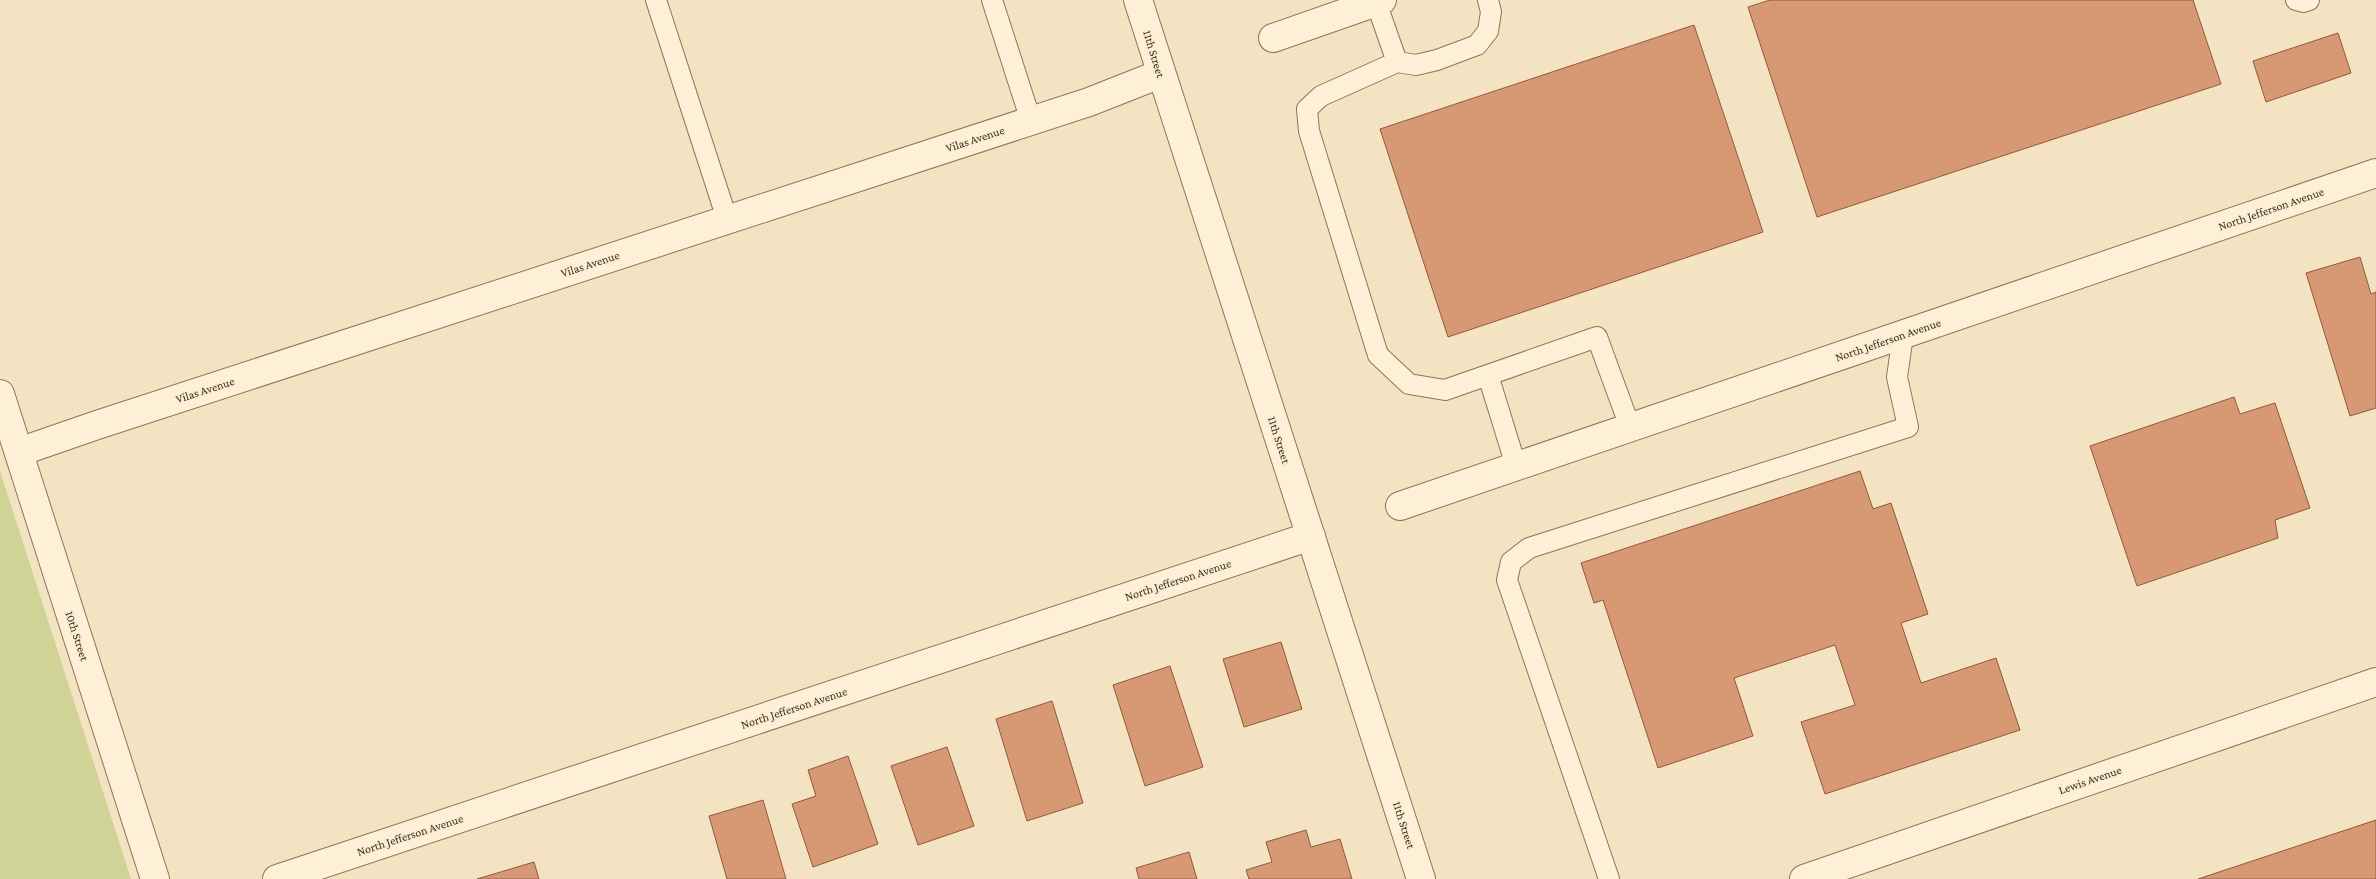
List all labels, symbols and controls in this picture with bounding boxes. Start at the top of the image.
street label: 11th Street [1140,29,1168,80]
street label: Vilas Avenue [944,123,1006,155]
street label: North Jefferson Avenue [2216,184,2326,234]
street label: Vilas Avenue [559,248,621,280]
street label: North Jefferson Avenue [1833,315,1943,365]
street label: Vilas Avenue [174,374,236,406]
street label: 11th Street [1265,415,1294,466]
street label: North Jefferson Avenue [1123,556,1233,604]
street label: 10th Street [62,609,92,664]
street label: North Jefferson Avenue [739,684,849,732]
street label: Lewis Avenue [2057,763,2123,797]
street label: 11th Street [1390,800,1419,851]
street label: North Jefferson Avenue [355,811,465,859]

